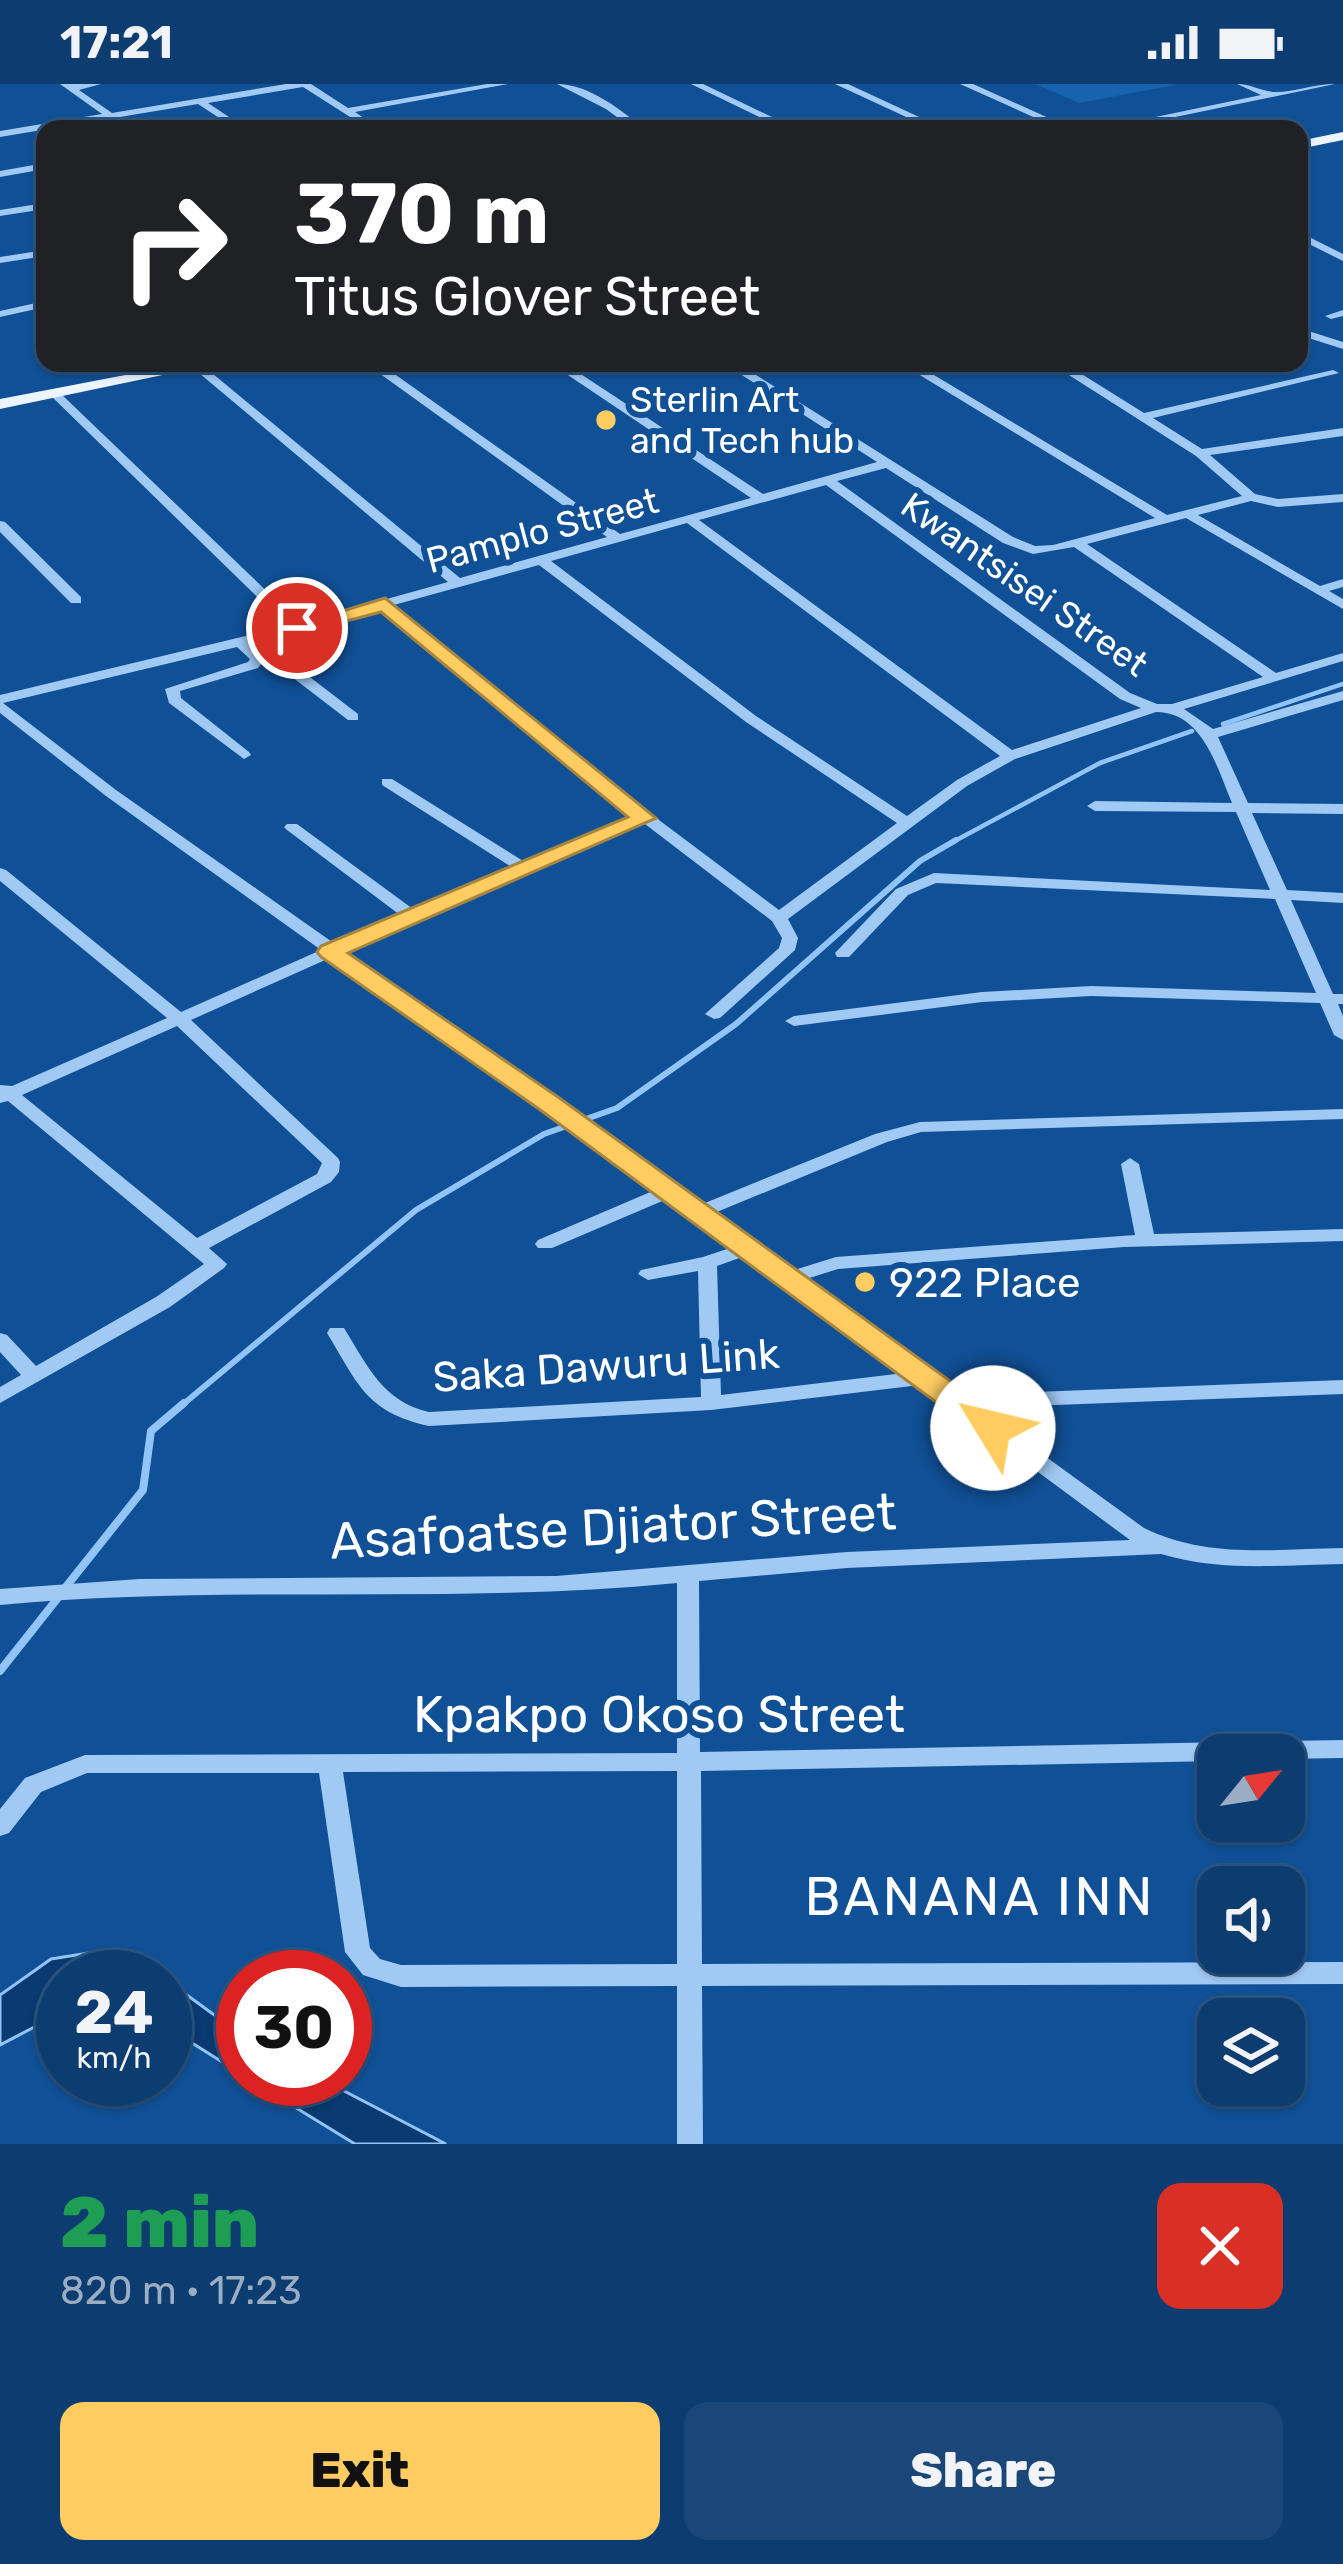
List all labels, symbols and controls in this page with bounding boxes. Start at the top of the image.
text: 17:21 [60,16,173,69]
text: 370 m [294,164,549,264]
icon: right [96,168,252,324]
text: Titus Glover Street [294,265,760,329]
place label: Sterlin Art and Tech hub [630,378,854,462]
marker: Sterlin Art and Tech hub [593,407,619,433]
street label: Pamplo Street [421,479,663,582]
street label: Kwantsisei Street [893,483,1156,686]
pin [246,577,348,679]
icon: arrive [264,595,330,661]
place label: 922 Place [889,1258,1081,1308]
marker: 922 Place [852,1269,878,1295]
street label: Saka Dawuru Link [431,1329,781,1403]
position arrow [930,1365,1056,1491]
street label: Asafoatse Djiator Street [328,1481,898,1572]
street label: Kpakpo Okoso Street [413,1684,905,1745]
north arrow [1197,1734,1305,1842]
map controls [1197,1734,1305,2106]
district label: BANANA INN [805,1865,1155,1929]
button: sound [1197,1866,1305,1974]
speed limit sign: 30 [216,1950,372,2106]
text: 24 [74,1977,154,2048]
button: layers [1197,1998,1305,2106]
text: km/h [77,2040,151,2076]
text: 2 min [60,2180,259,2265]
button: close [1157,2183,1283,2309]
text: 820 m · 17:23 [60,2268,302,2314]
button: Exit [60,2402,660,2540]
button: Share [684,2402,1283,2540]

